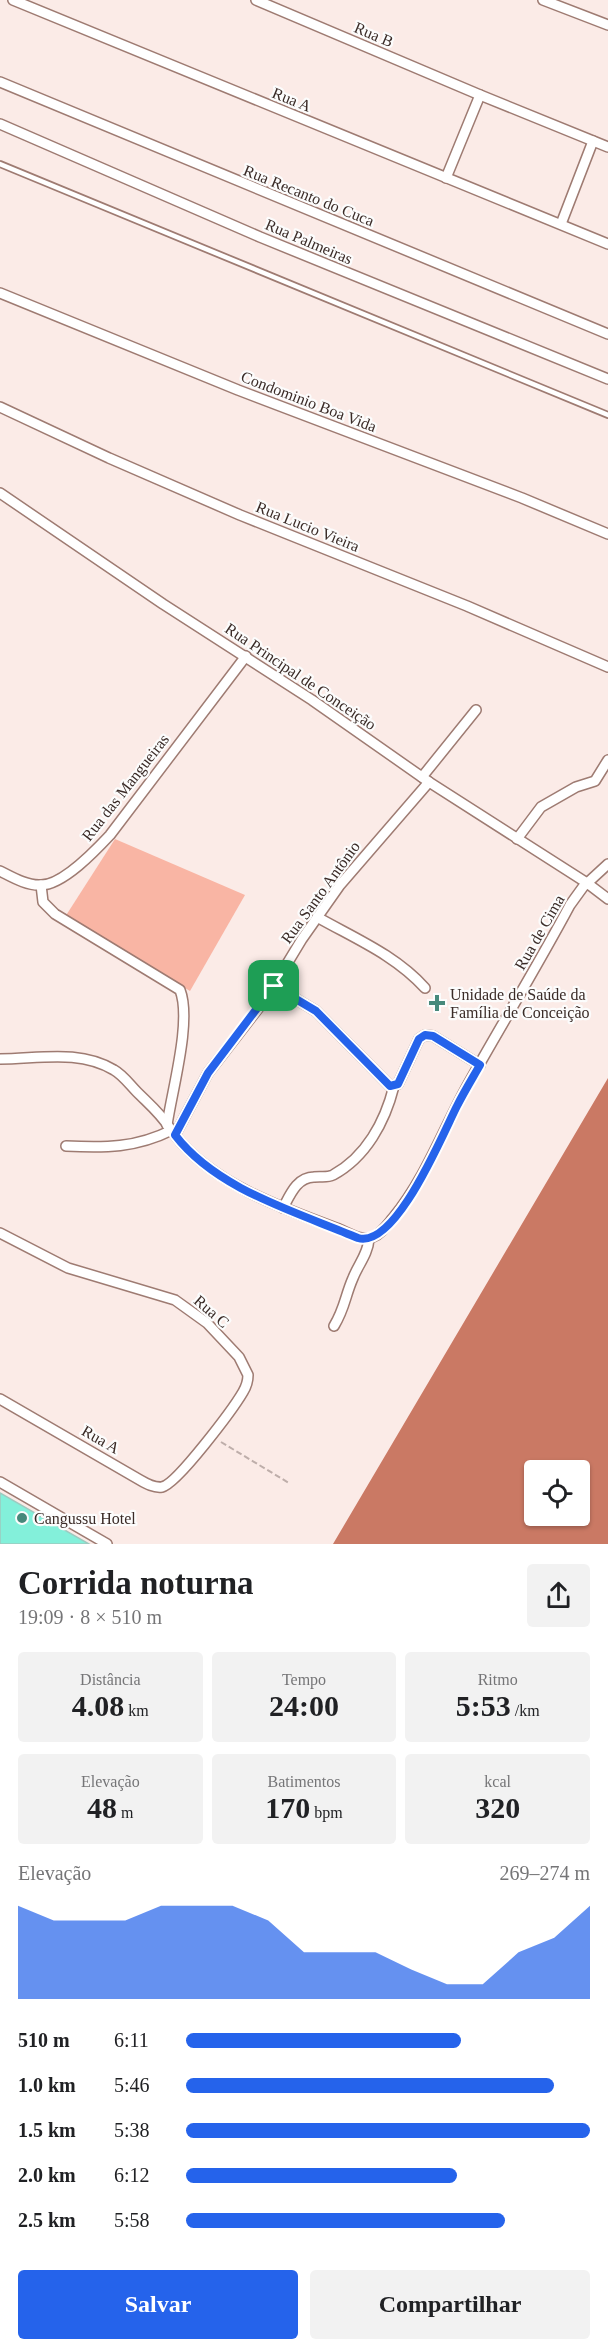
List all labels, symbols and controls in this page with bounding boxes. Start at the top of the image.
street label: Rua B [352,19,396,50]
street label: Rua A [270,84,314,115]
street label: Rua Recanto do Cuca [241,162,376,229]
street label: Rua Palmeiras [263,215,355,267]
street label: Condominio Boa Vida [239,368,379,435]
street label: Rua Lucio Vieira [254,498,362,555]
street label: Rua Principal de Conceição [222,620,379,734]
street label: Rua das Mangueiras [78,731,173,845]
street label: Rua Santo Antônio [278,838,363,947]
street label: Rua de Cima [511,892,568,973]
pin [248,960,299,1011]
icon: arrive [257,969,290,1002]
place label: Unidade de Saúde da Família de Conceição [450,986,590,1022]
marker: Unidade de Saúde da Família de Conceição [428,994,446,1012]
street label: Rua C [191,1292,233,1331]
street label: Rua A [79,1422,123,1457]
map controls [524,1460,590,1526]
button: locate [524,1460,590,1526]
place label: Cangussu Hotel [34,1510,136,1528]
marker: Cangussu Hotel [15,1511,29,1525]
button: share [527,1564,590,1627]
text: Corrida noturna [18,1565,254,1601]
text: 19:09 · 8 × 510 m [18,1606,162,1628]
text: Distância [80,1671,141,1688]
text: Tempo [282,1671,326,1688]
text: Ritmo [478,1671,518,1688]
text: 4.08 [72,1689,124,1722]
text: 24:00 [269,1689,339,1722]
text: 5:53 [456,1689,511,1722]
text: km [124,1702,149,1719]
text: /km [511,1702,540,1719]
text: Elevação [81,1773,140,1790]
text: Batimentos [268,1773,340,1790]
text: kcal [484,1773,511,1790]
text: 48 [87,1791,117,1824]
text: 170 [265,1791,310,1824]
text: 320 [475,1791,520,1824]
text: m [117,1804,134,1821]
text: bpm [310,1804,343,1821]
text: Elevação [18,1862,91,1884]
text: 269–274 m [499,1862,590,1884]
text: 510 m [18,2029,70,2051]
text: 6:11 [114,2029,149,2051]
text: 1.0 km [18,2074,76,2096]
text: 5:46 [114,2074,150,2096]
text: 1.5 km [18,2119,76,2141]
text: 5:38 [114,2119,150,2141]
text: 2.0 km [18,2164,76,2186]
text: 6:12 [114,2164,150,2186]
text: 2.5 km [18,2209,76,2231]
text: 5:58 [114,2209,150,2231]
button: Salvar [18,2270,298,2339]
button: Compartilhar [310,2270,590,2339]

